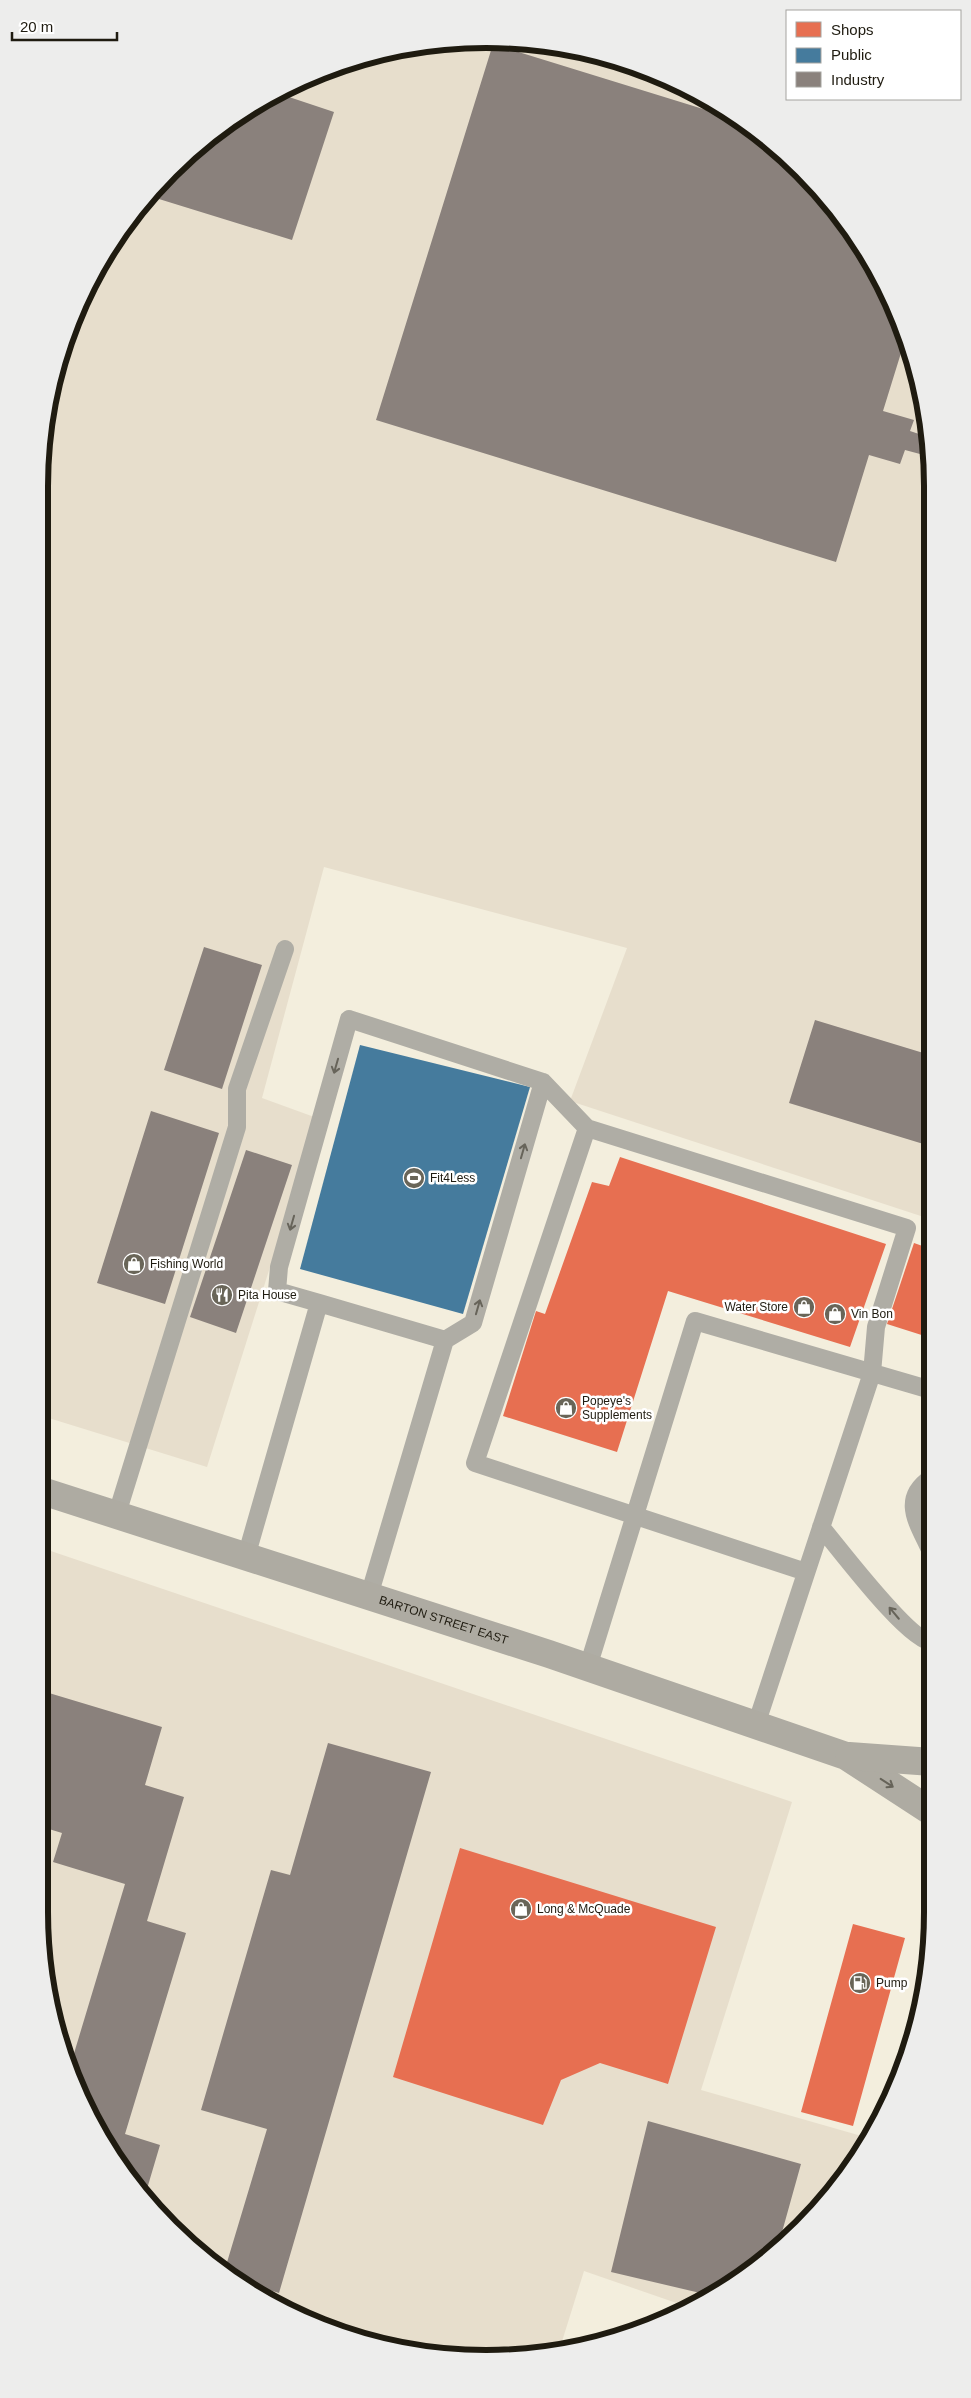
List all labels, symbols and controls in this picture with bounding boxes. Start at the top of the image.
scale bar [12,10,118,42]
legend [786,10,961,100]
text: 20 m [20,18,53,35]
text: Shops [831,21,874,38]
text: Public [831,46,872,63]
text: Industry [831,71,885,88]
one-way arrow [331,1058,341,1074]
one-way arrow [519,1143,529,1159]
sports icon: Fit4Less [402,1166,426,1190]
place label: Fit4Less [430,1171,475,1185]
one-way arrow [287,1214,296,1230]
shop icon: Fishing World [122,1252,146,1276]
place label: Fishing World [150,1257,223,1271]
restaurant icon: Pita House [210,1283,234,1307]
place label: Pita House [238,1288,297,1302]
shop icon: Water Store [792,1295,816,1319]
one-way arrow [473,1299,483,1315]
place label: Water Store [724,1300,788,1314]
shop icon: Vin Bon [823,1302,847,1326]
place label: Vin Bon [851,1307,893,1321]
place label: Popeye's Supplements [582,1394,652,1422]
shop icon: Popeye's Supplements [554,1396,578,1420]
street label: BARTON STREET EAST [377,1593,511,1648]
one-way arrow [888,1607,899,1620]
one-way arrow [880,1778,894,1788]
shop icon: Long & McQuade [509,1897,533,1921]
place label: Long & McQuade [537,1902,631,1916]
fuel station icon: Pump [848,1971,872,1995]
place label: Pump [876,1976,908,1990]

